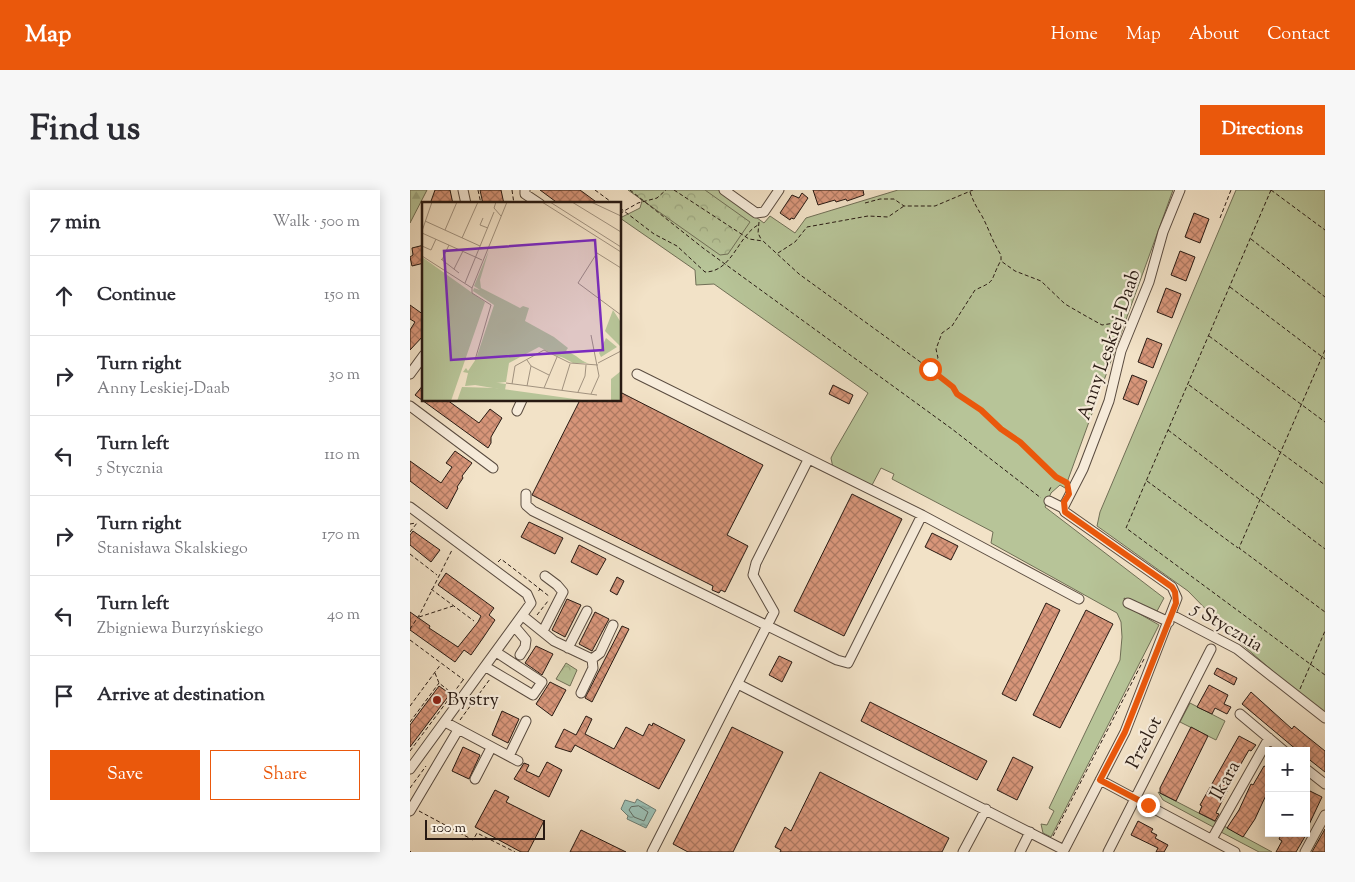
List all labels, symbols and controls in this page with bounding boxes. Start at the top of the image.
text: Map [25,18,71,52]
text: Home [1051,22,1098,48]
text: Map [1126,22,1161,48]
text: About [1189,22,1239,48]
text: Contact [1267,22,1330,48]
text: Find us [30,105,140,156]
button: Directions [1200,105,1325,155]
inset map [422,202,621,401]
text: 7 min [50,208,101,238]
text: Walk · 500 m [273,211,360,234]
street label: Anny Leskiej-Daab [1072,266,1148,424]
icon: ahead [50,282,78,310]
text: Continue [97,282,176,309]
text: 150 m [324,284,360,307]
text: Turn right [97,351,181,378]
route start [919,358,942,381]
icon: right [50,362,78,390]
text: 30 m [329,364,360,387]
text: Anny Leskiej-Daab [97,378,230,401]
text: Turn left [97,431,169,458]
icon: left [50,442,78,470]
text: 110 m [324,444,360,467]
text: 5 Stycznia [97,458,163,481]
text: Turn right [97,511,181,538]
icon: right [50,522,78,550]
text: 170 m [322,524,360,547]
text: Stanisława Skalskiego [97,538,248,561]
text: Turn left [97,591,169,618]
street label: 5 Stycznia [1185,596,1268,660]
icon: left [50,602,78,630]
text: 40 m [327,604,360,627]
text: Zbigniewa Burzyńskiego [97,618,263,641]
icon: arrive [50,682,78,710]
text: Arrive at destination [97,682,265,709]
place label: Bystry [447,687,500,714]
marker: Bystry [431,694,443,706]
street label: Przelot [1120,712,1170,774]
map controls [1265,747,1310,837]
button: + [1265,747,1310,792]
button: Save [50,750,200,800]
button: Share [210,750,360,800]
street label: Ikara [1204,756,1248,806]
button: − [1265,792,1310,837]
route end [1137,794,1160,817]
scale bar [425,817,545,840]
text: 100 m [432,819,466,839]

